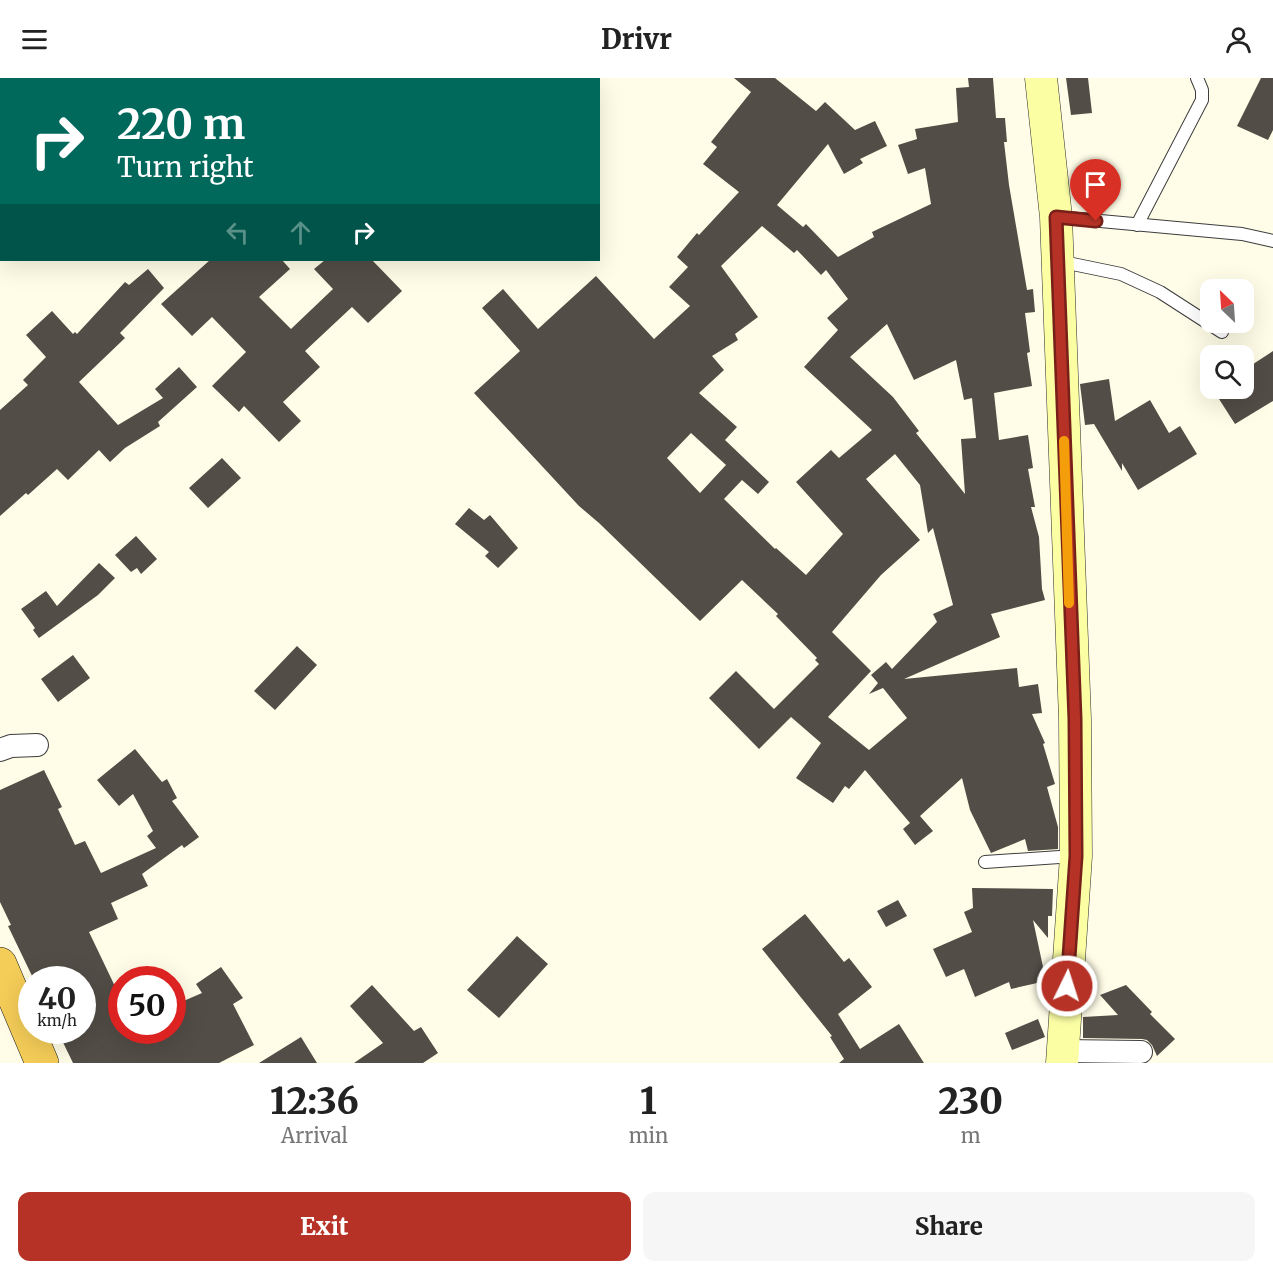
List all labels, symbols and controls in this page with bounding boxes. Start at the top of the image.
text: Drivr [601,22,672,56]
icon: menu [18,23,51,56]
icon: person [1222,23,1255,56]
text: 220 m [117,98,245,150]
icon: right [18,102,96,180]
text: Turn right [117,150,254,184]
pin [1070,159,1121,221]
icon: arrive [1079,168,1112,201]
icon: left [221,216,254,249]
icon: ahead [284,216,317,249]
icon: right [347,216,380,249]
north arrow [1200,279,1254,333]
map controls [1200,279,1254,399]
button: search [1200,345,1254,399]
position arrow [1035,954,1099,1018]
speed limit sign: 50 [108,966,186,1044]
text: 40 [38,979,76,1017]
text: km/h [37,1011,77,1030]
text: 12:36 [270,1079,359,1124]
text: 1 [640,1079,657,1124]
text: 230 [938,1079,1003,1124]
text: Arrival [281,1123,348,1148]
text: min [629,1123,668,1148]
text: m [961,1123,981,1148]
button: Exit [18,1192,631,1261]
button: Share [643,1192,1255,1261]

